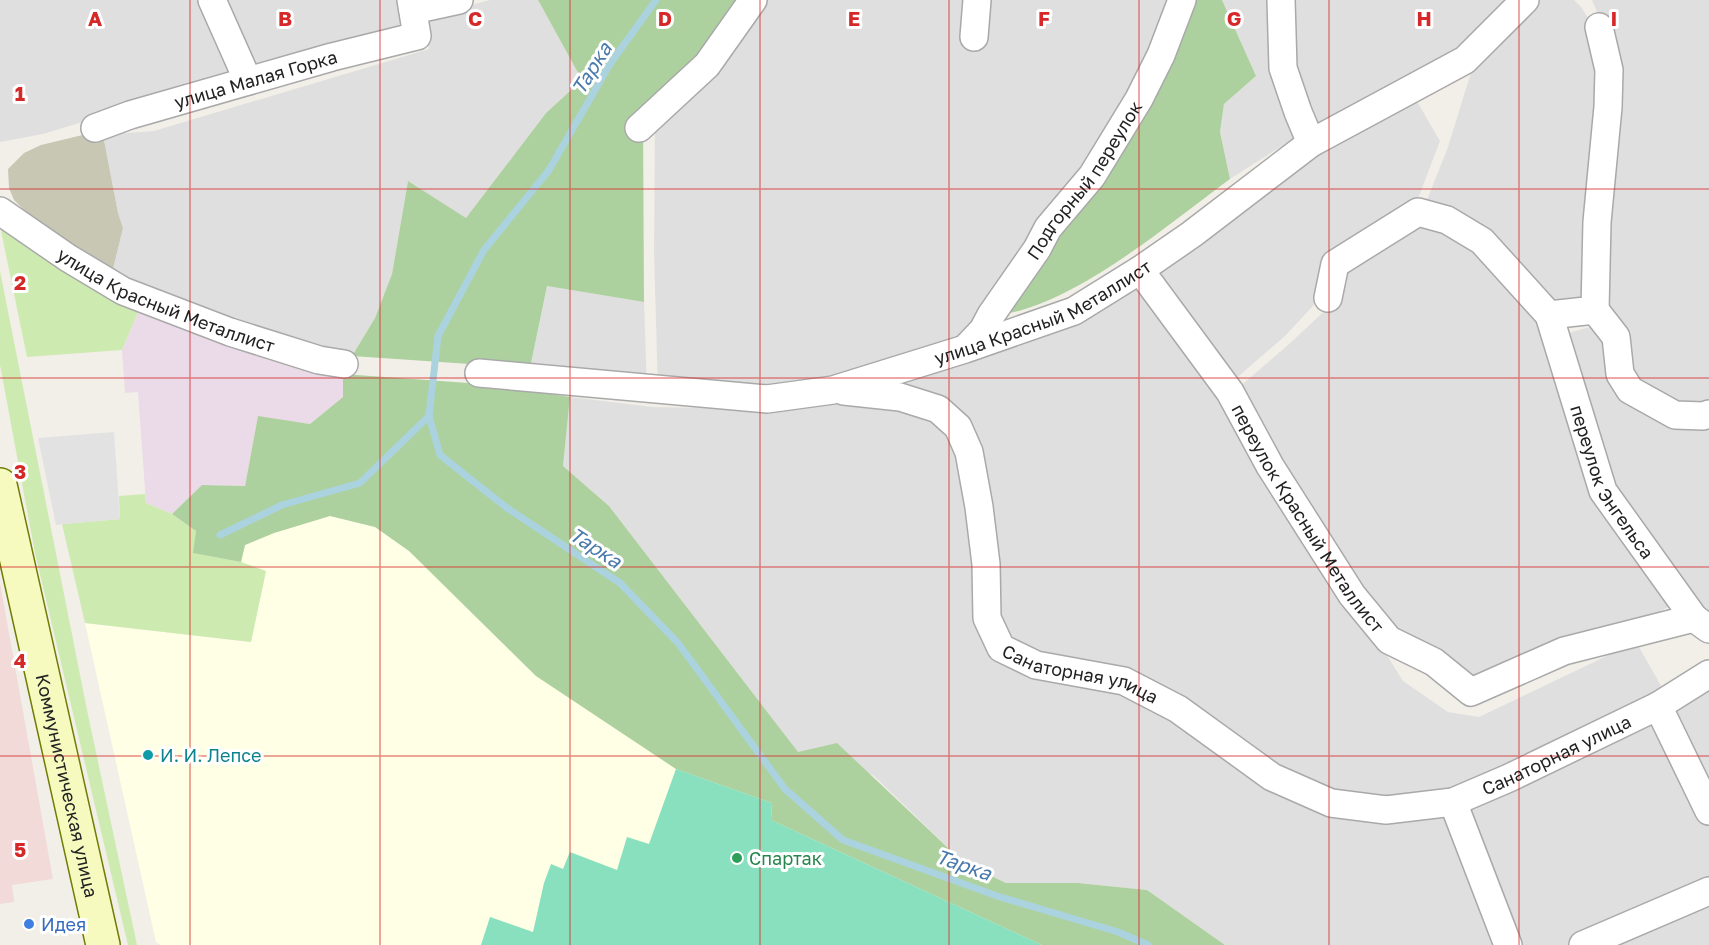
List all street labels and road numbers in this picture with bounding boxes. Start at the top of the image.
street label: улица Малая Горка [171,45,340,113]
street label: Подгорный переулок [1022,97,1146,264]
street label: улица Красный Металлист [53,243,278,356]
street label: улица Красный Металлист [931,255,1155,369]
street label: переулок Красный Металлист [1227,400,1389,637]
street label: переулок Энгельса [1566,402,1659,563]
street label: Санаторная улица [999,639,1162,708]
street label: Коммунистическая улица [32,672,103,900]
street label: Санаторная улица [1478,710,1634,799]

